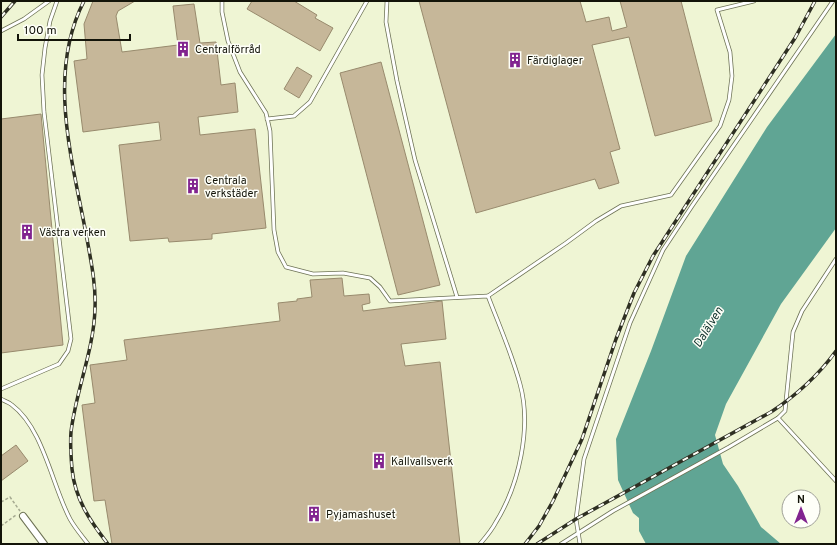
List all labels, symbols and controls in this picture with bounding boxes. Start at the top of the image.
scale bar [18,16,130,42]
text: 100 m [24,23,57,39]
building icon: Centralförråd [174,40,192,58]
place label: Centralförråd [195,43,261,57]
building icon: Färdiglager [506,51,524,69]
place label: Färdiglager [527,54,584,68]
place label: Centrala verkstäder [205,174,259,201]
building icon: Centrala verkstäder [184,177,202,195]
building icon: Västra verken [18,223,36,241]
place label: Västra verken [39,226,106,240]
water label: Dalälven [690,304,728,351]
building icon: Kallvallsverk [370,452,388,470]
place label: Kallvallsverk [391,455,453,469]
north arrow [781,489,821,529]
text: N [797,493,805,507]
building icon: Pyjamashuset [305,505,323,523]
place label: Pyjamashuset [326,508,396,522]

